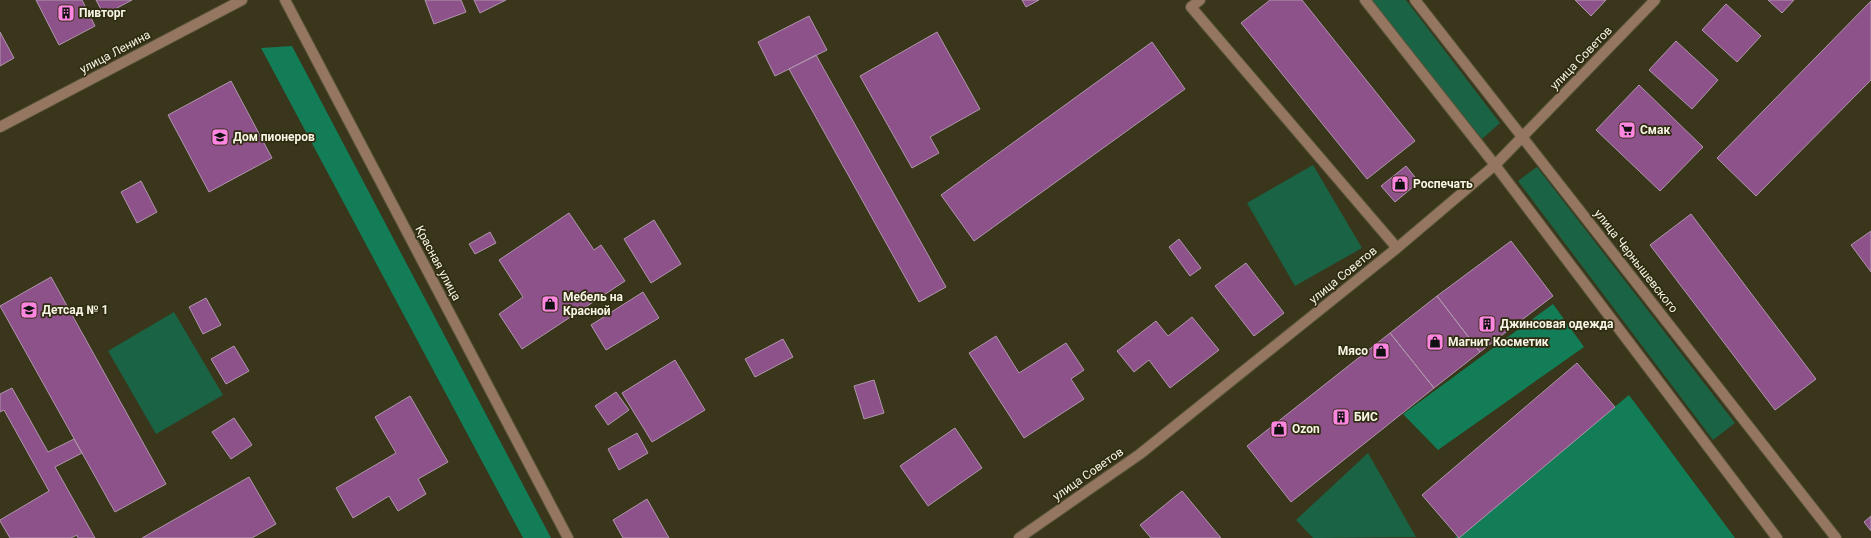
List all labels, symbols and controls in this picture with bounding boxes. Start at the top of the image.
building icon: Пивторг [56,3,76,23]
place label: Пивторг [79,6,125,20]
street label: улица Советов [1547,23,1615,93]
street label: улица Ленина [77,27,153,77]
supermarket icon: Смак [1617,120,1637,140]
place label: Смак [1640,123,1670,137]
school or university icon: Дом пионеров [210,127,230,147]
place label: Дом пионеров [233,130,315,144]
shop icon: Роспечать [1390,174,1410,194]
place label: Роспечать [1413,177,1473,191]
street label: улица Чернышевского [1591,206,1681,316]
street label: Красная улица [412,223,464,303]
street label: улица Советов [1306,243,1380,307]
place label: Мебель на Красной [563,290,624,318]
shop icon: Мебель на Красной [540,294,560,314]
school or university icon: Детсад № 1 [19,300,39,320]
place label: Детсад № 1 [42,303,108,317]
building icon: Джинсовая одежда [1477,314,1497,334]
place label: Джинсовая одежда [1500,317,1614,331]
shop icon: Магнит Косметик [1425,332,1445,352]
place label: Магнит Косметик [1448,335,1549,349]
shop icon: Мясо [1371,341,1391,361]
place label: Мясо [1338,344,1368,358]
building icon: БИС [1331,407,1351,427]
place label: БИС [1354,410,1378,424]
shop icon: Ozon [1269,419,1289,439]
place label: Ozon [1292,422,1320,436]
street label: улица Советов [1050,444,1126,504]

